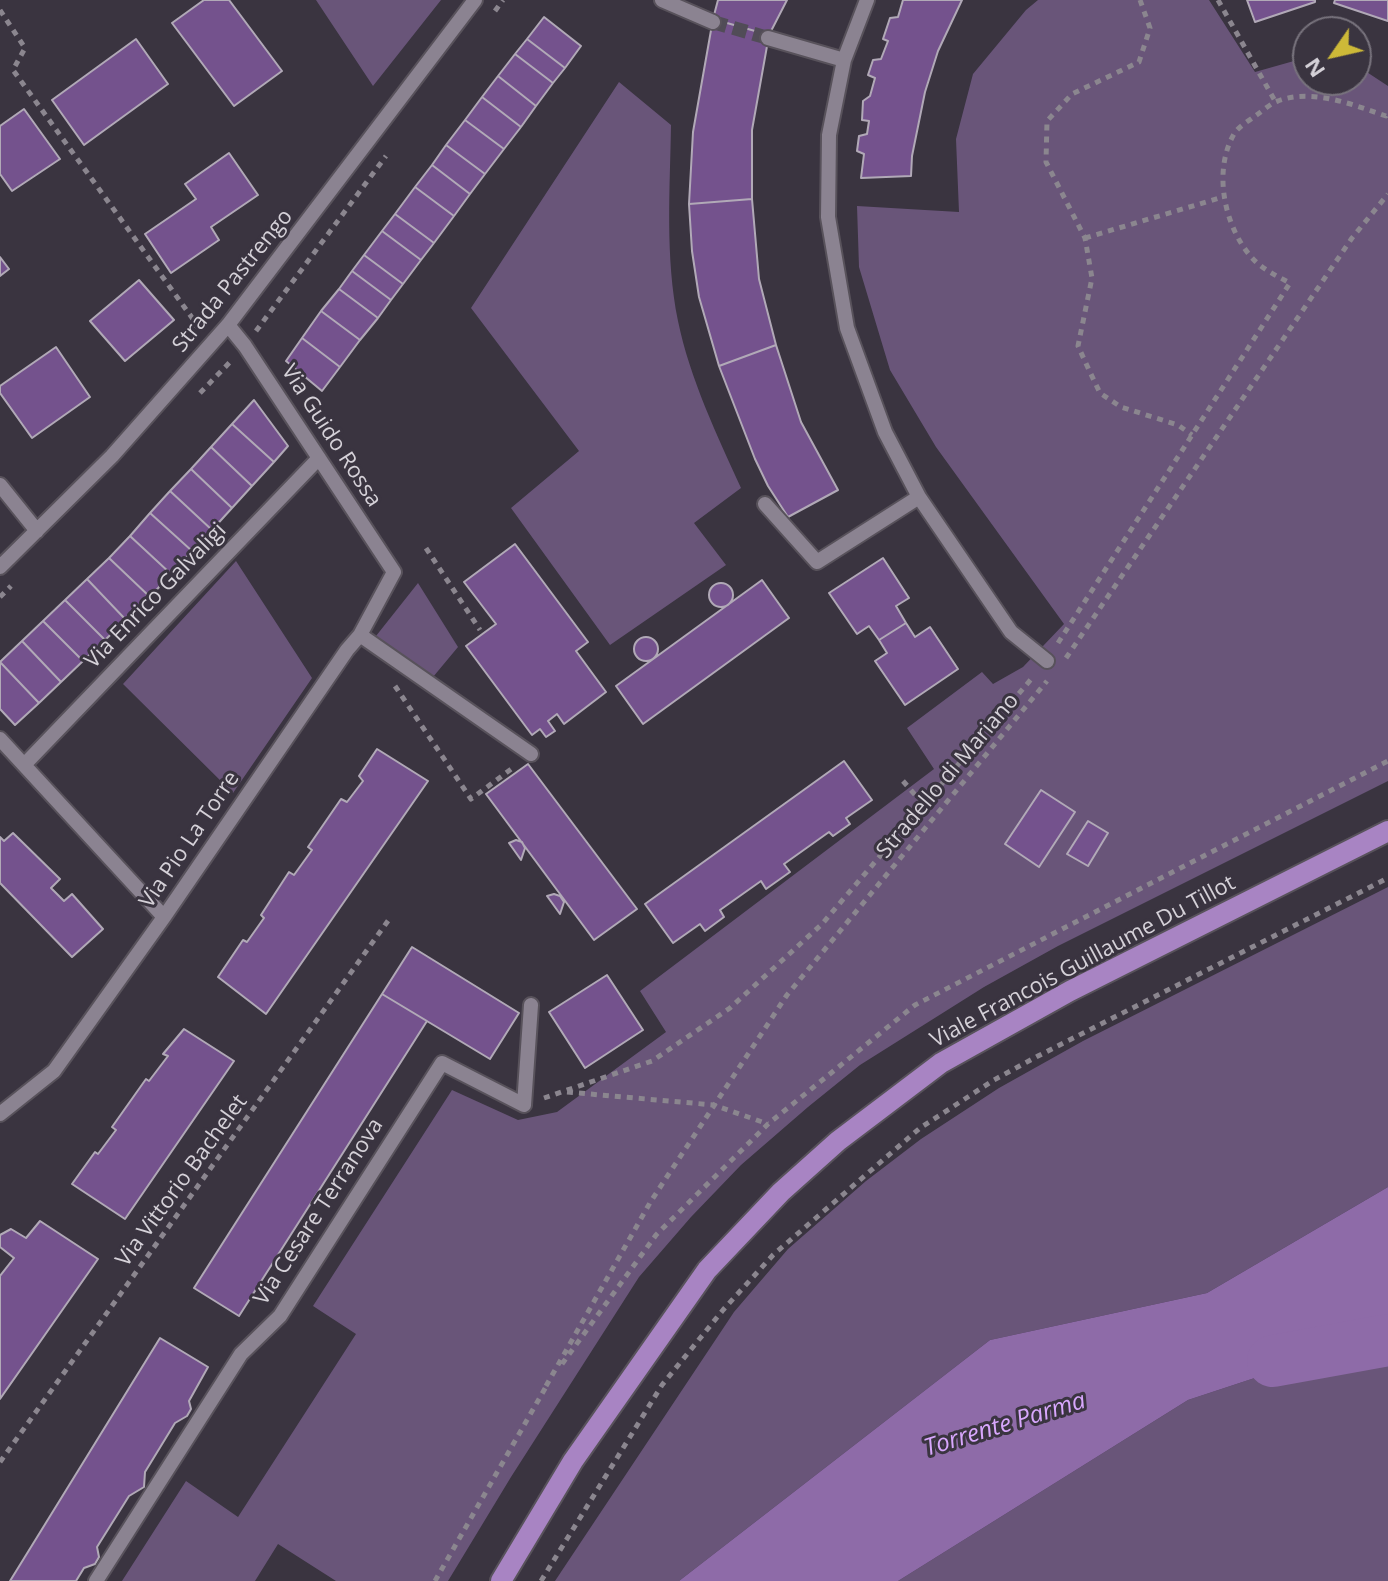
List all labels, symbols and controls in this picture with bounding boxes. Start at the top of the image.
north arrow [1292,16,1372,96]
text: N [1296,53,1331,84]
street label: Strada Pastrengo [167,204,299,358]
street label: Via Guido Rossa [275,360,387,512]
street label: Via Enrico Galvaligi [80,518,232,674]
street label: Stradello di Mariano [871,688,1025,864]
street label: Via Pio La Torre [134,767,246,913]
street label: Viale Francois Guillaume Du Tillot [926,870,1240,1054]
street label: Via Vittorio Bachelet [111,1090,253,1272]
street label: Via Cesare Terranova [249,1114,389,1310]
water label: Torrente Parma [921,1387,1089,1463]

